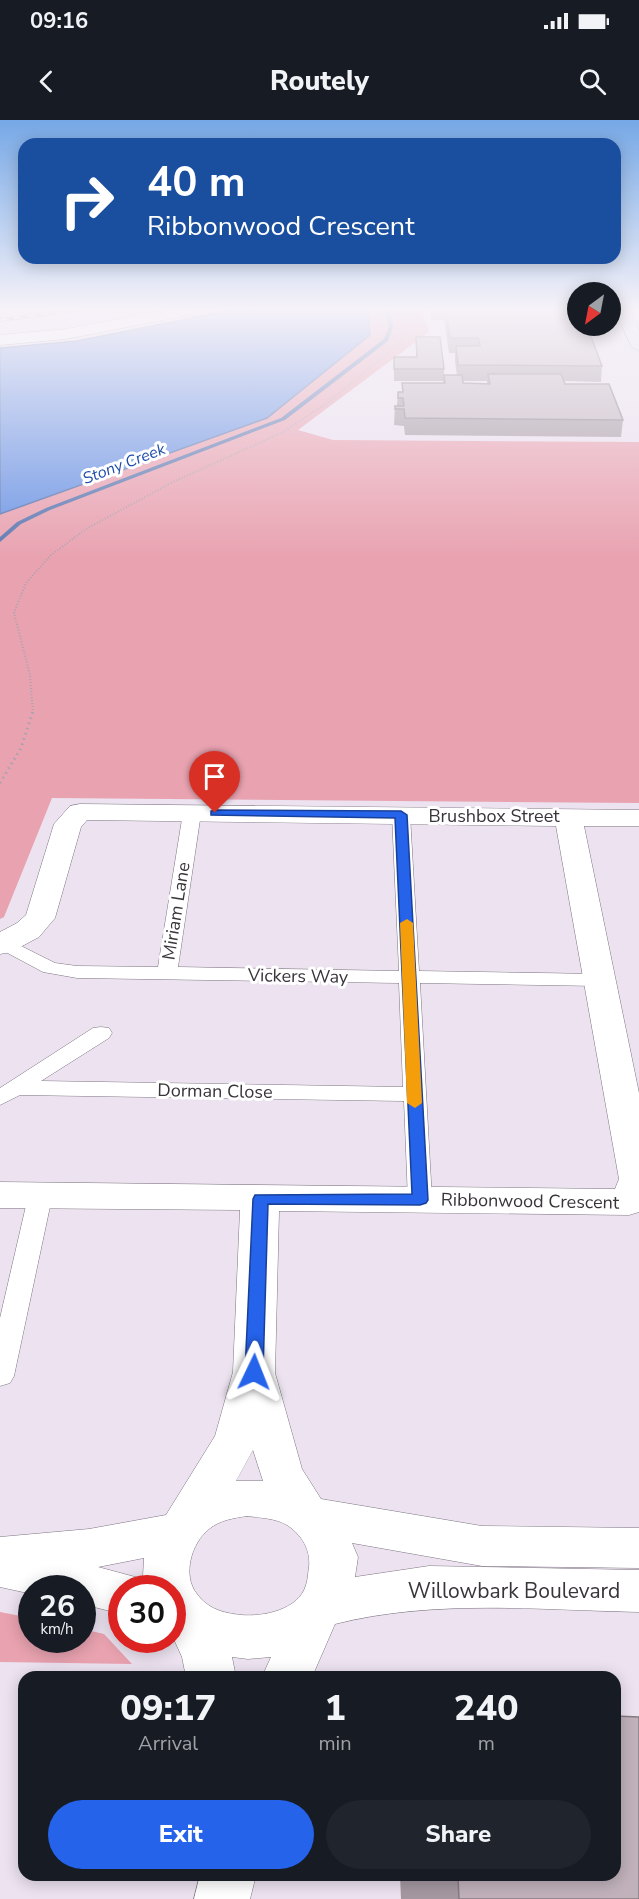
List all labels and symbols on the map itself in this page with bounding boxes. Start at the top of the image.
north arrow [567,282,621,336]
water label: Stony Creek [79,438,169,490]
pin [189,751,240,813]
street label: Brushbox Street [428,804,560,828]
street label: Miriam Lane [156,860,196,962]
street label: Vickers Way [247,963,349,989]
street label: Dorman Close [157,1078,273,1104]
street label: Ribbonwood Crescent [441,1187,620,1215]
position arrow [222,1340,286,1404]
speed limit sign: 30 [108,1575,186,1653]
street label: Willowbark Boulevard [408,1577,620,1605]

